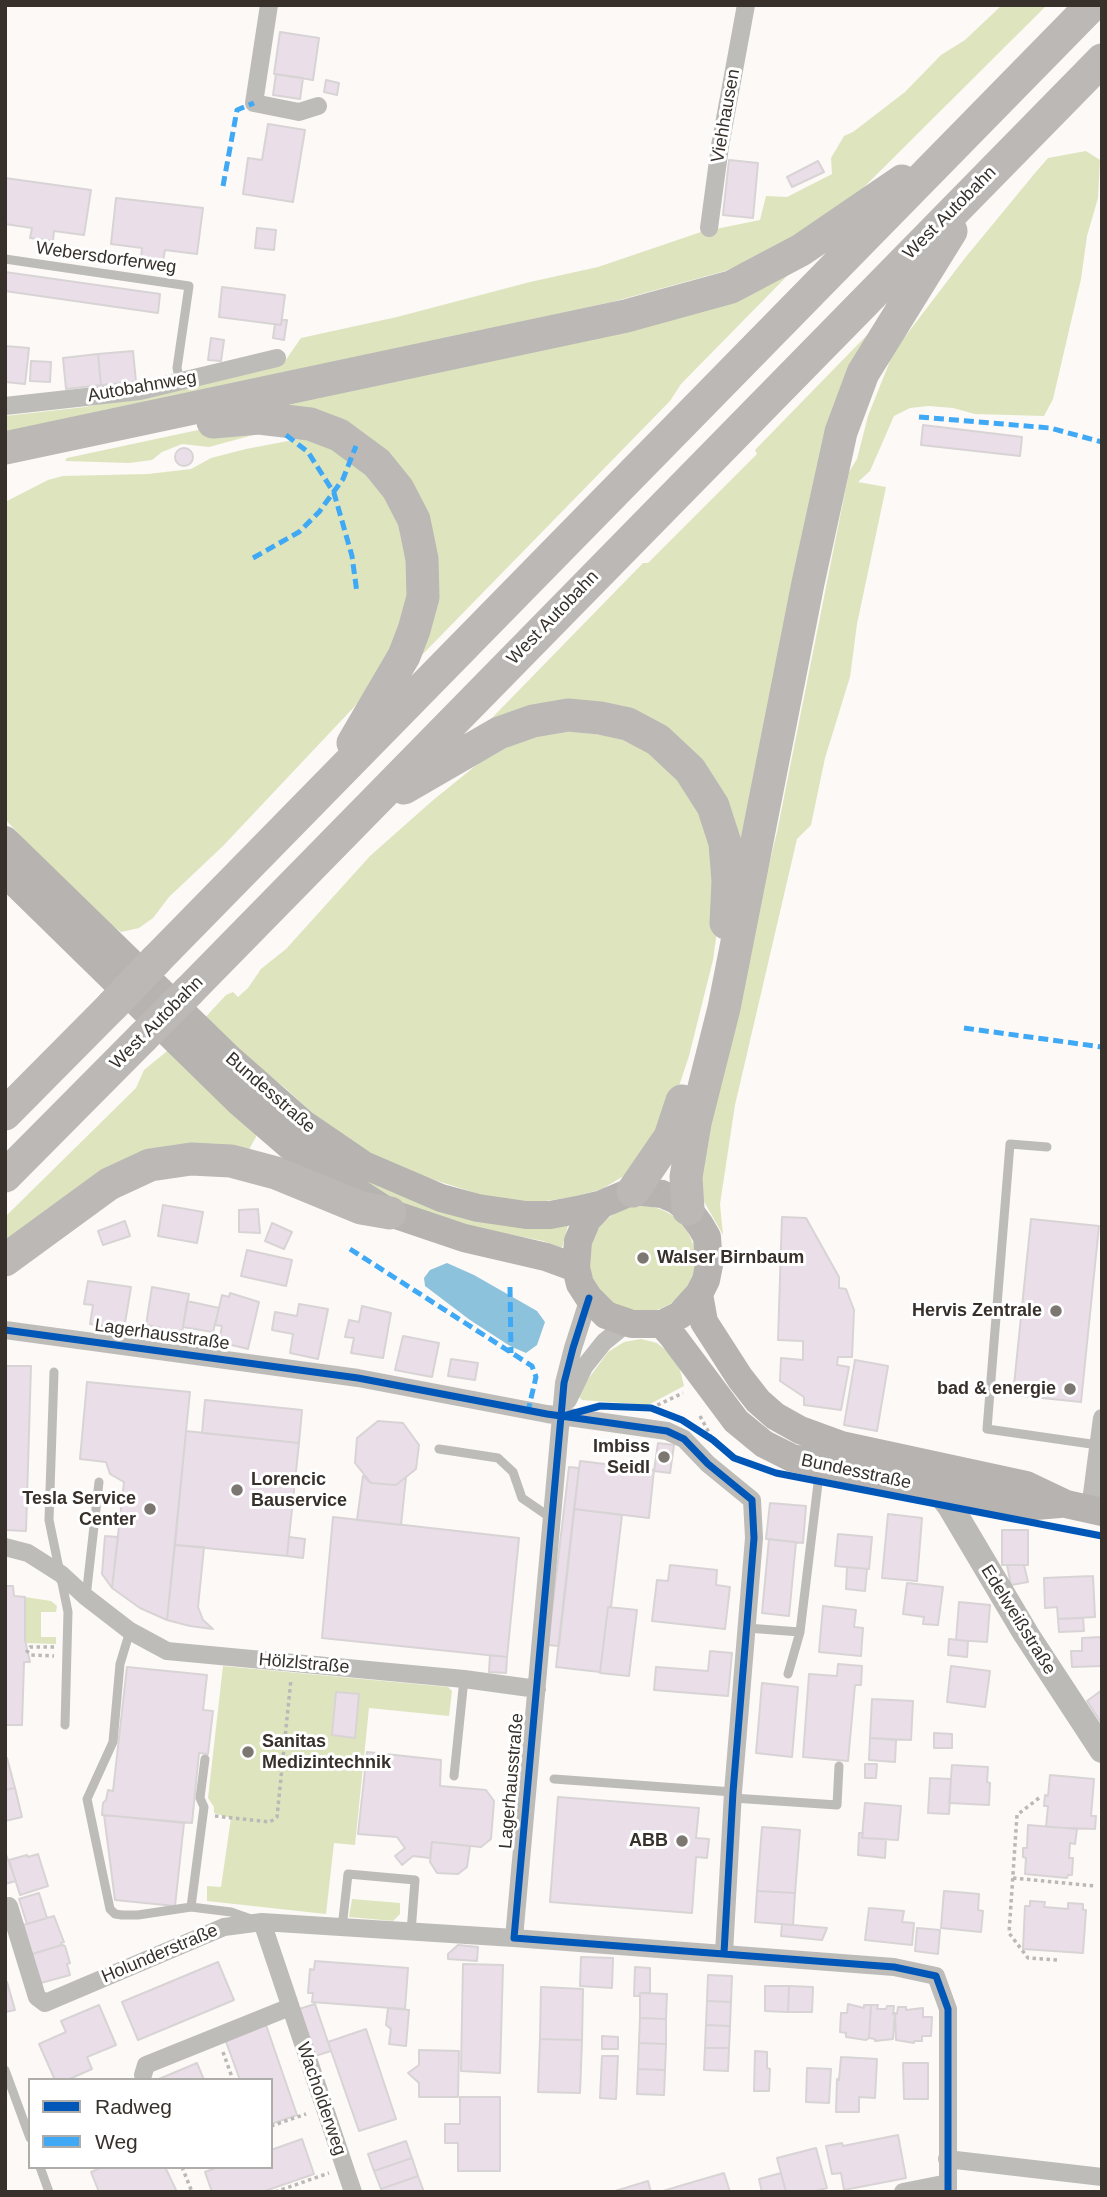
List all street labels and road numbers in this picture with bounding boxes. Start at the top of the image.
street label: Viehhausen [707,67,745,165]
street label: West Autobahn [899,162,1001,264]
street label: Webersdorferweg [34,237,178,279]
street label: Autobahnweg [86,367,198,407]
street label: West Autobahn [503,566,603,670]
street label: West Autobahn [106,972,208,1074]
street label: Bundesstraße [221,1048,319,1138]
street label: Lagerhausstraße [93,1315,231,1355]
street label: Bundesstraße [799,1450,913,1494]
street label: Edelweißstraße [976,1561,1060,1679]
street label: Hölzlstraße [258,1649,350,1679]
street label: Lagerhausstraße [495,1712,529,1850]
street label: Holunderstraße [99,1920,221,1988]
street label: Wacholderweg [292,2040,350,2158]

